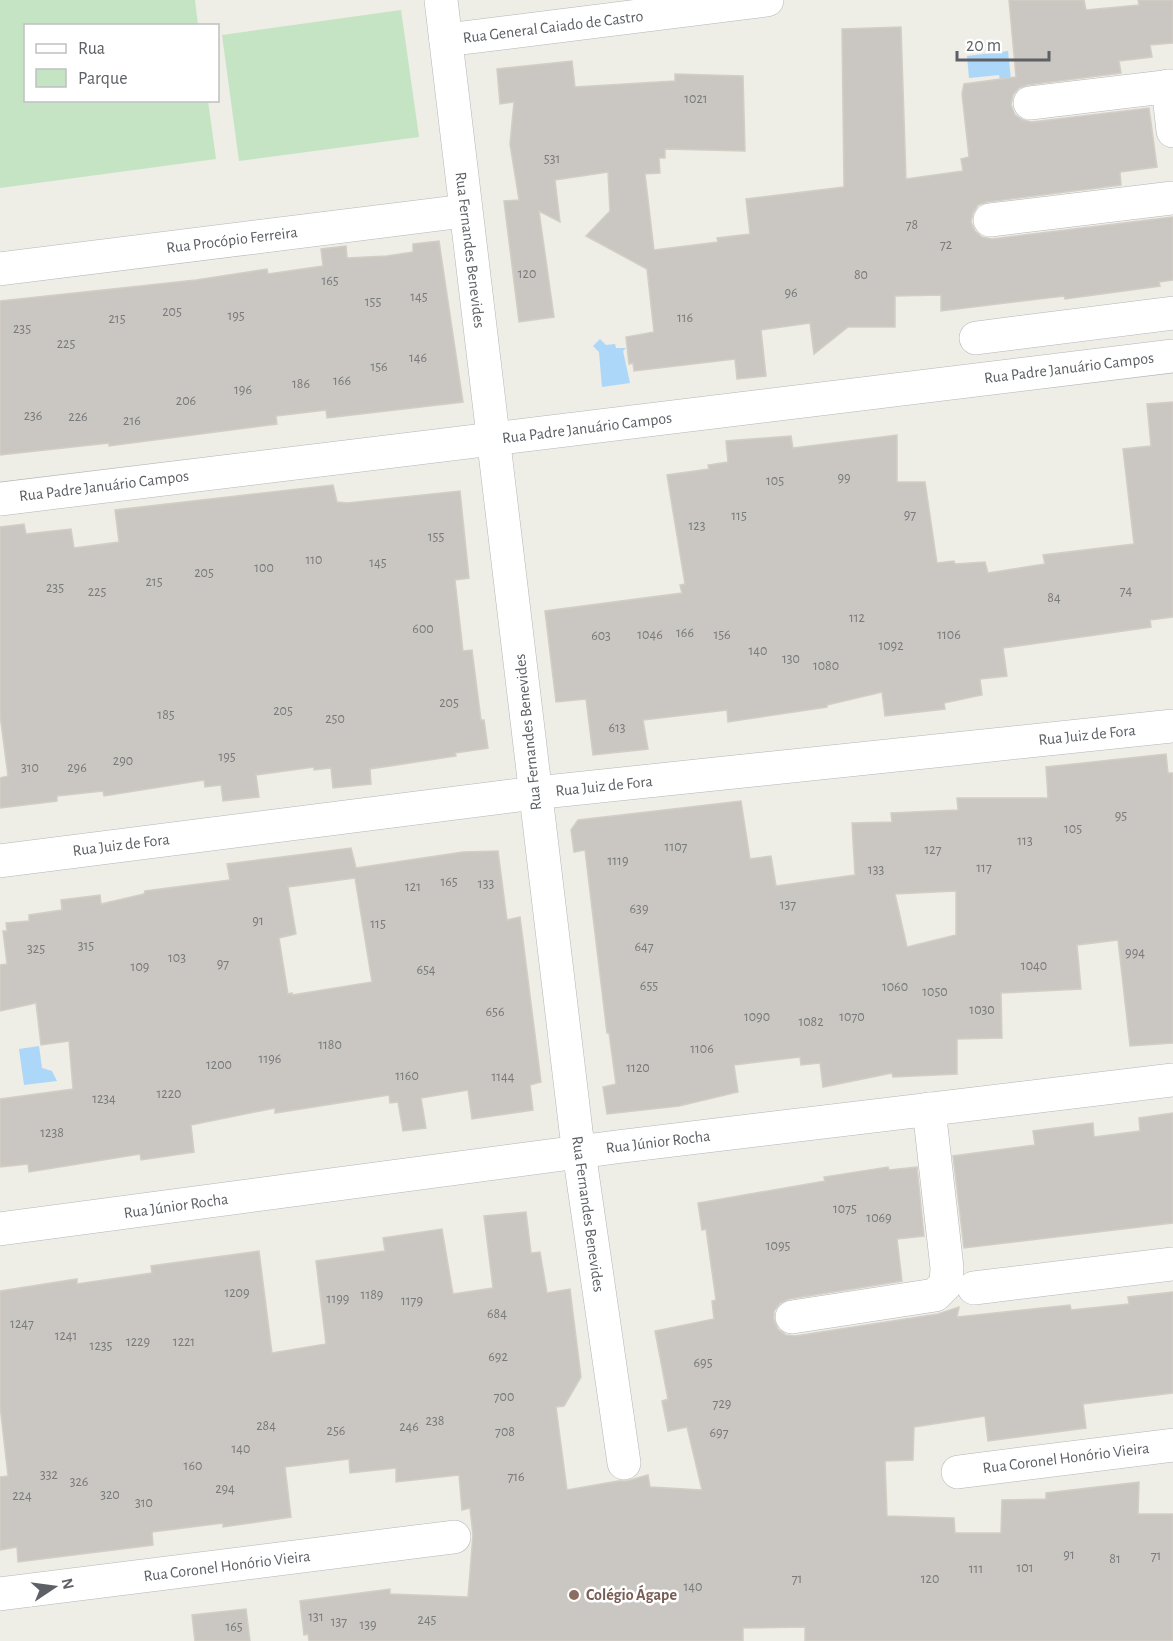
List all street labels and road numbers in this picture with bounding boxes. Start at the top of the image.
street label: Rua General Caiado de Castro [462,8,644,46]
street label: Rua Fernandes Benevides [452,171,488,329]
street label: Rua Procópio Ferreira [165,224,299,256]
street label: Rua Padre Januário Campos [983,350,1155,386]
street label: Rua Padre Januário Campos [501,410,673,446]
street label: Rua Padre Januário Campos [18,468,190,504]
street label: Rua Fernandes Benevides [512,653,544,811]
street label: Rua Juiz de Fora [1038,722,1136,748]
street label: Rua Juiz de Fora [555,773,653,799]
street label: Rua Juiz de Fora [72,831,170,859]
street label: Rua Júnior Rocha [605,1128,711,1156]
street label: Rua Fernandes Benevides [569,1135,607,1293]
street label: Rua Júnior Rocha [123,1191,229,1221]
street label: Rua Coronel Honório Vieira [982,1440,1150,1476]
street label: Rua Coronel Honório Vieira [143,1548,311,1584]

